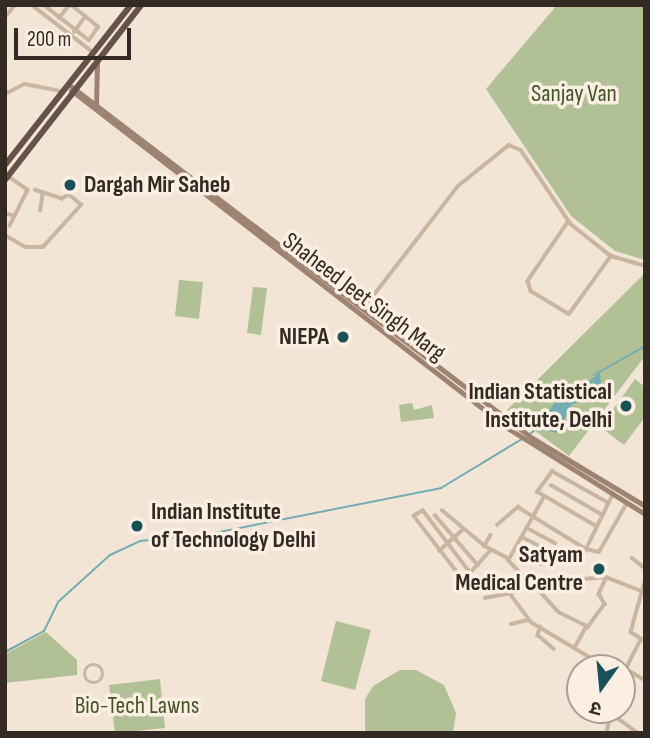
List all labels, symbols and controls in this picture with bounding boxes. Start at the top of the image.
scale bar [18,14,135,58]
text: 200 m [27,27,71,52]
park label: Sanjay Van [531,80,617,108]
place label: Dargah Mir Saheb [84,171,230,199]
marker: Dargah Mir Saheb [62,177,78,193]
street label: Shaheed Jeet Singh Marg [277,226,451,368]
place label: NIEPA [279,323,329,351]
marker: NIEPA [335,329,351,345]
place label: Indian Statistical Institute, Delhi [468,378,612,434]
marker: Indian Statistical Institute, Delhi [618,398,634,414]
place label: Indian Institute of Technology Delhi [151,498,316,554]
marker: Indian Institute of Technology Delhi [129,518,145,534]
place label: Satyam Medical Centre [455,541,583,597]
marker: Satyam Medical Centre [589,559,609,579]
north arrow [566,654,636,724]
park label: Bio-Tech Lawns [75,692,199,720]
text: उ [588,695,604,720]

